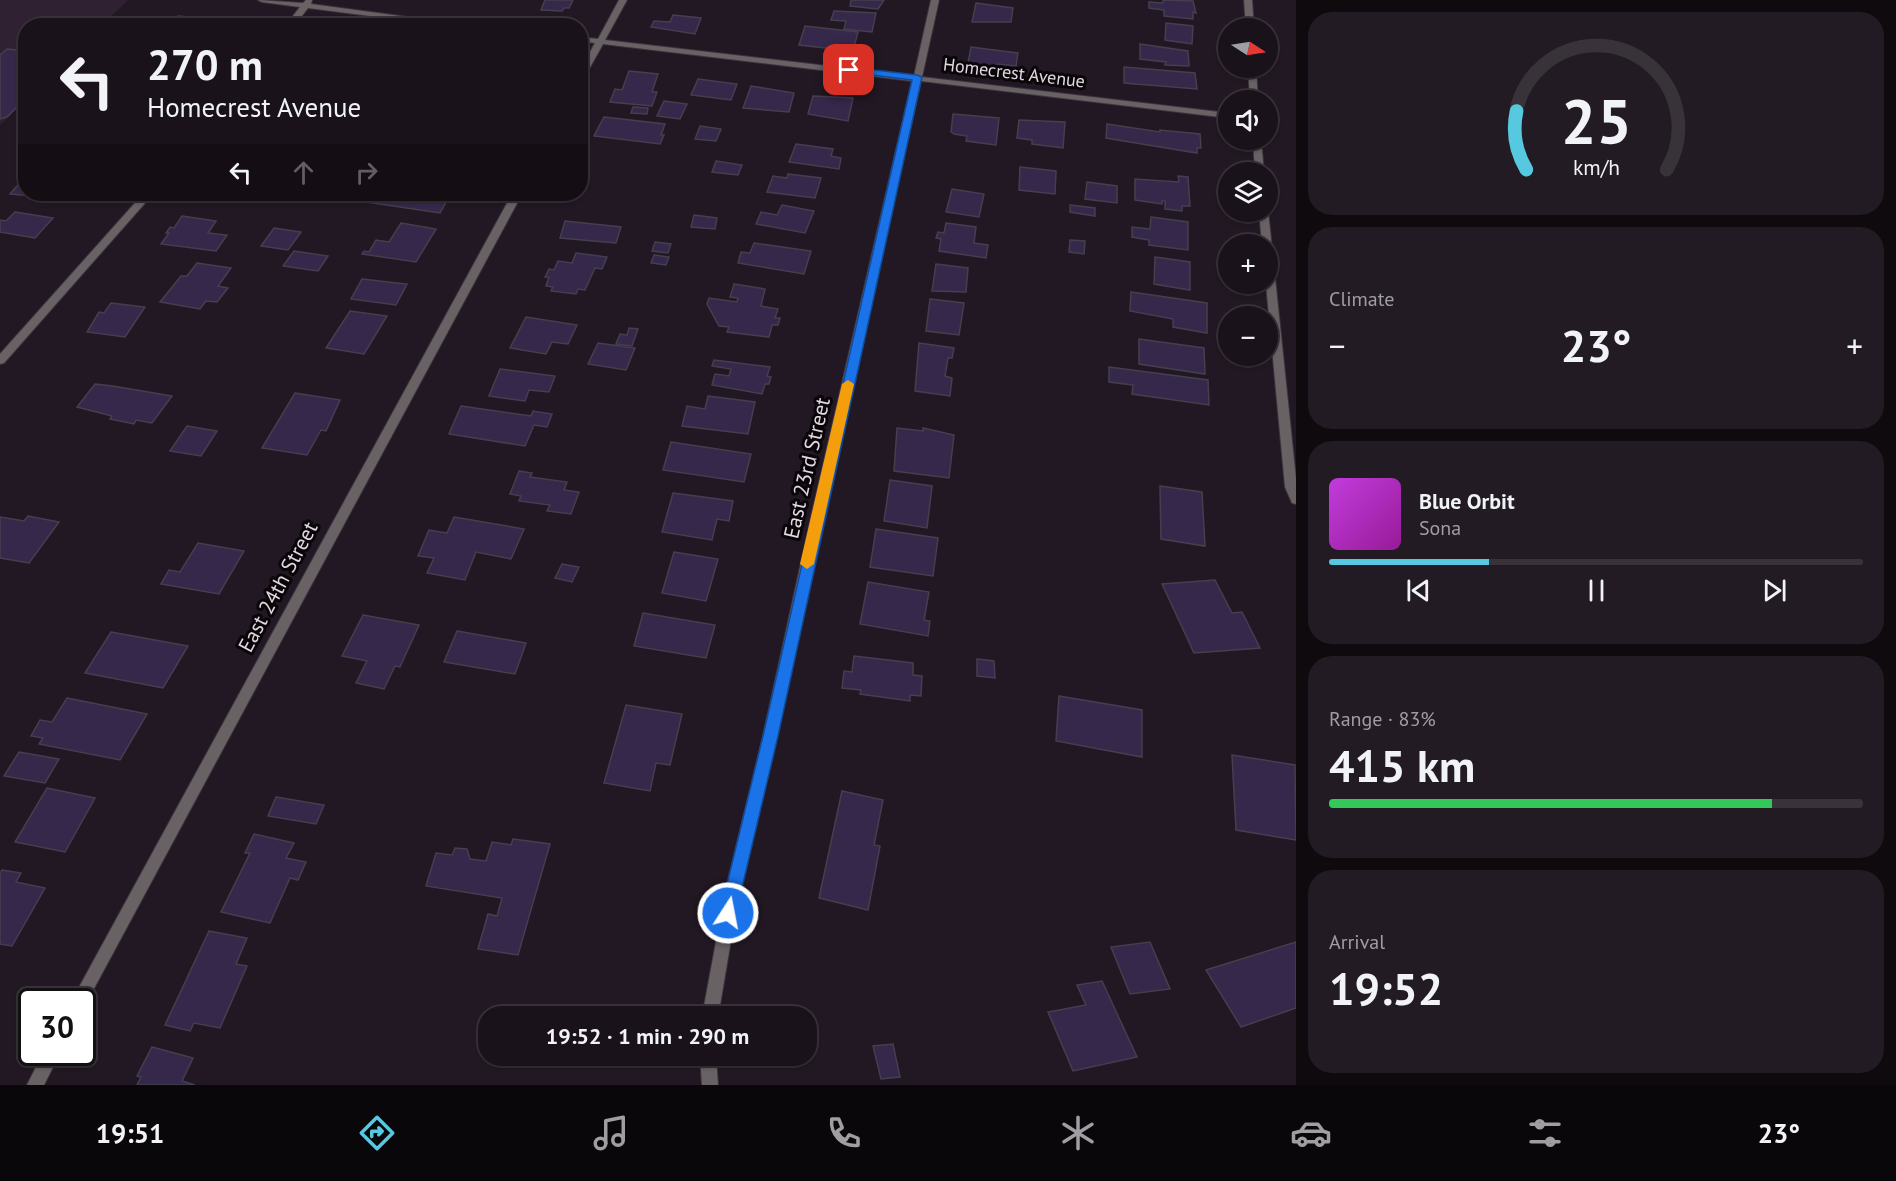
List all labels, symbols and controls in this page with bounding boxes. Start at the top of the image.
north arrow [1218,18,1278,78]
map controls [1218,18,1278,366]
text: 270 m [147,37,263,92]
icon: left [48,42,126,120]
pin [823,44,874,95]
street label: Homecrest Avenue [942,52,1086,93]
icon: arrive [832,53,865,86]
text: 25 [1561,80,1631,161]
text: Homecrest Avenue [147,90,361,124]
button: sound [1218,90,1278,150]
text: km/h [1572,154,1619,182]
icon: left [224,156,257,189]
icon: ahead [287,156,320,189]
icon: right [350,156,383,189]
button: layers [1218,162,1278,222]
button: + [1218,234,1278,294]
text: Climate [1329,286,1395,312]
button: − [1218,306,1278,366]
text: 23° [1561,316,1631,374]
text: − [1329,324,1346,367]
text: + [1846,324,1863,367]
street label: East 23rd Street [777,395,836,541]
text: Blue Orbit [1419,487,1515,515]
text: Sona [1419,515,1461,541]
street label: East 24th Street [232,517,323,657]
icon: previous [1402,574,1435,607]
icon: pause [1580,574,1613,607]
icon: next [1758,574,1791,607]
text: Range · 83% [1329,706,1436,732]
text: 415 km [1329,736,1475,794]
position arrow [696,881,760,945]
text: Arrival [1329,929,1385,955]
text: 19:52 [1329,959,1443,1017]
speed limit sign: 30 [18,988,96,1066]
text: 19:52 · 1 min · 290 m [546,1022,749,1050]
icon: directions [356,1112,398,1154]
icon: music [590,1112,632,1154]
icon: phone [823,1112,865,1154]
icon: climate [1057,1112,1099,1154]
icon: car [1290,1112,1332,1154]
icon: filters [1524,1112,1566,1154]
text: 19:51 [96,1116,164,1150]
text: 23° [1758,1116,1800,1150]

